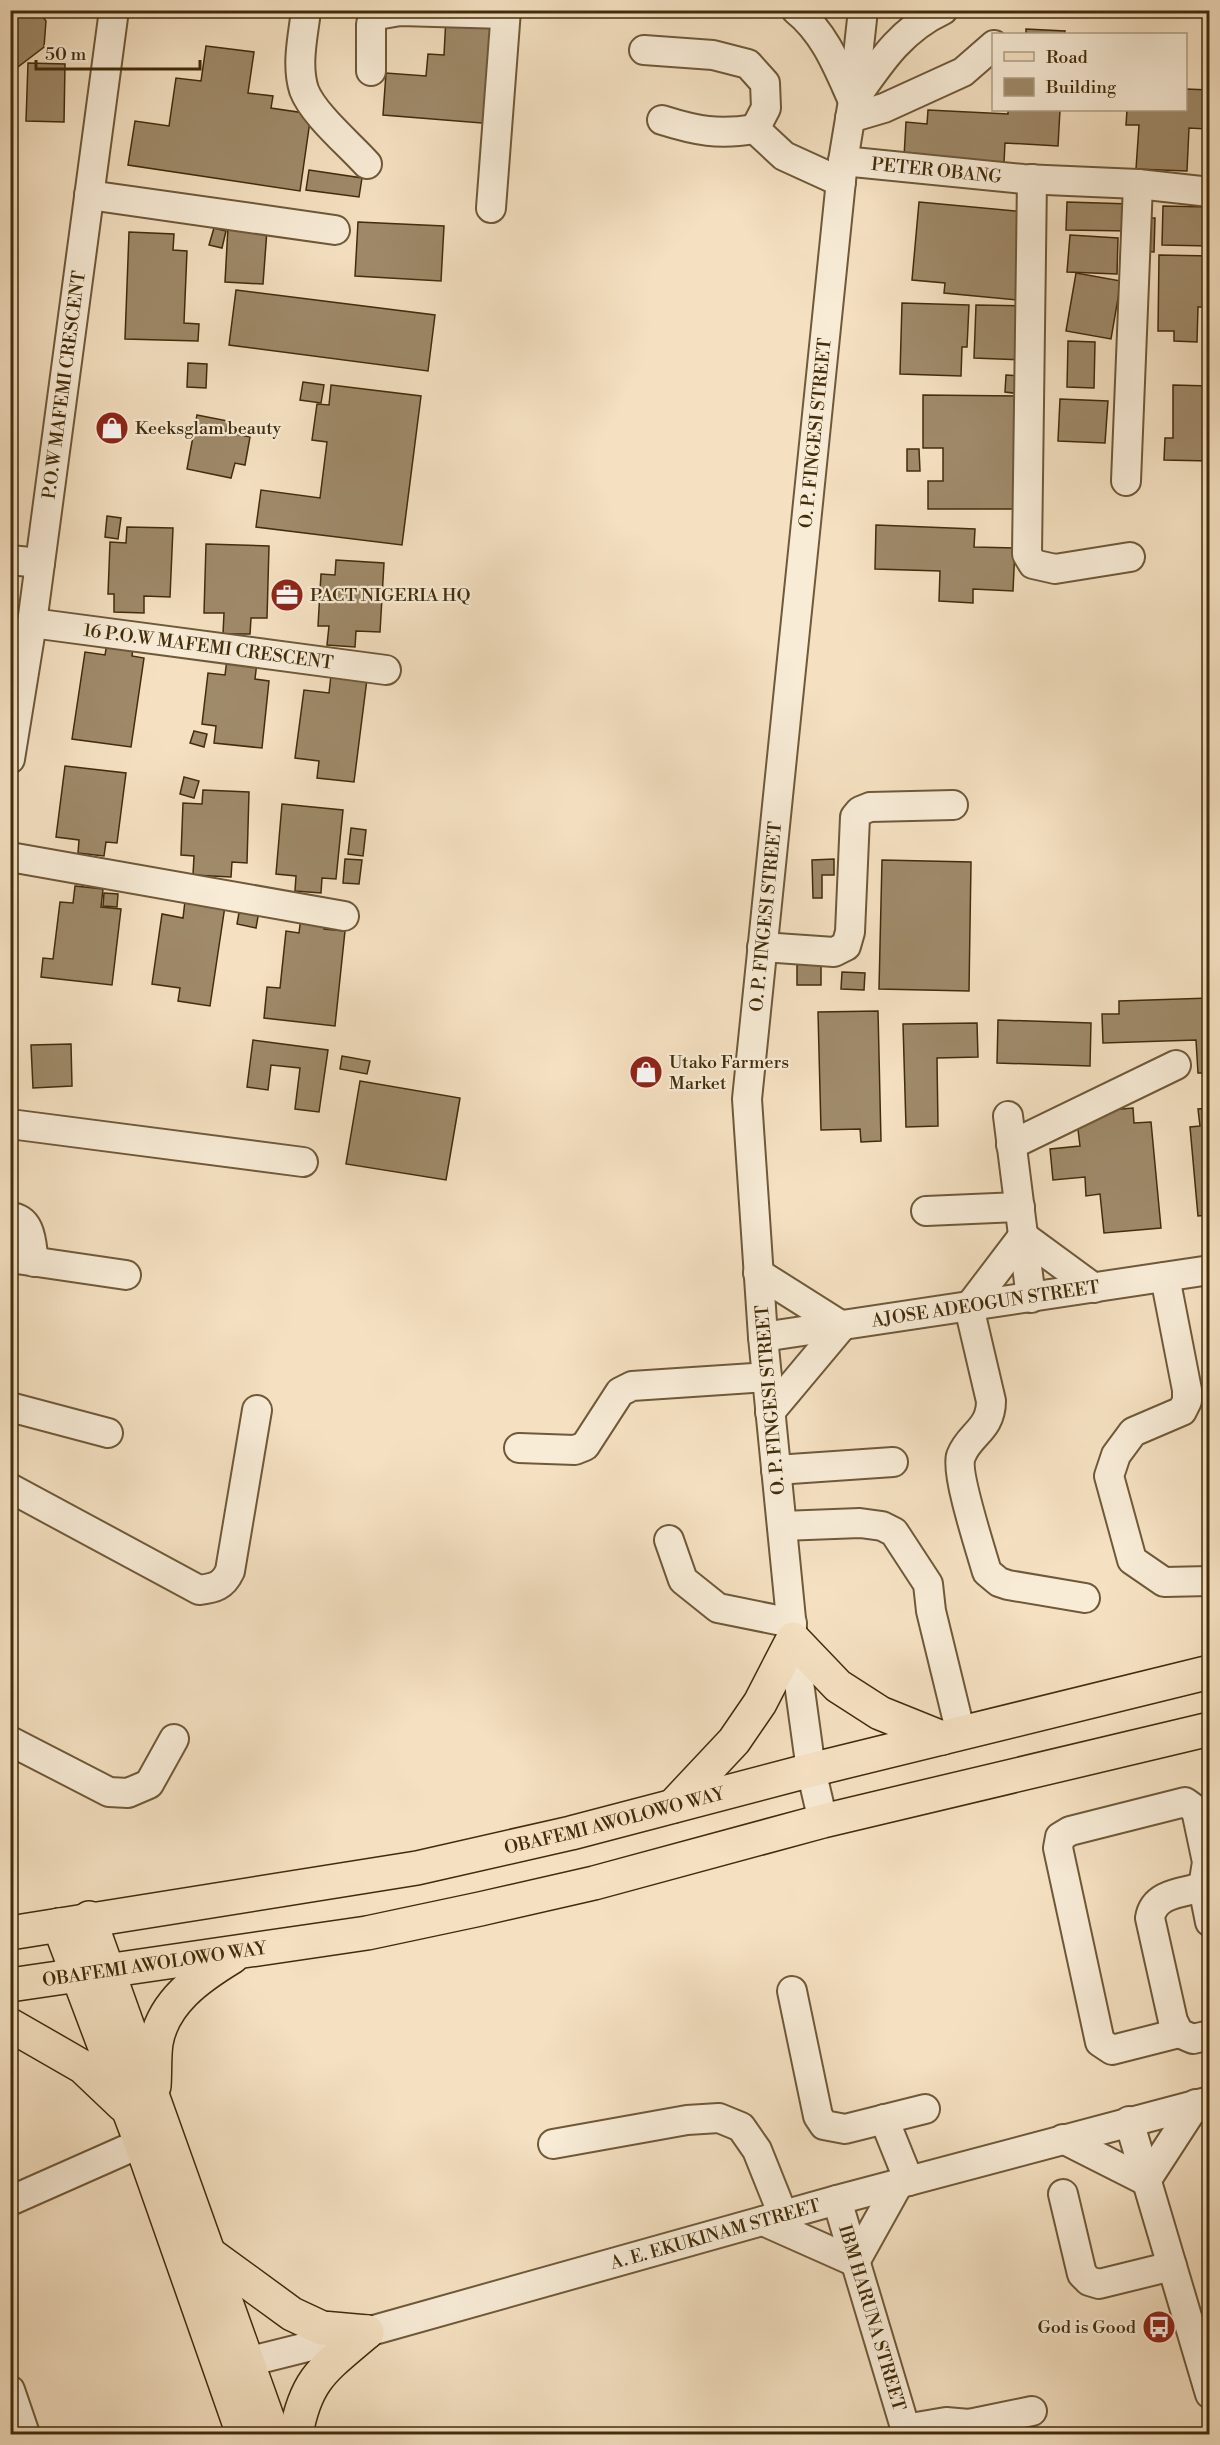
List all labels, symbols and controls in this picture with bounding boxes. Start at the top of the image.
scale bar [36,33,200,71]
legend [992,33,1187,111]
text: 50 m [45,43,87,66]
text: Road [1046,46,1089,69]
text: Building [1045,76,1117,99]
street label: PETER OBANG [870,153,1003,189]
street label: P.O.W MAFEMI CRESCENT [38,269,91,501]
street label: O. P. FINGESI STREET [794,337,837,529]
shop icon: Keeksglam beauty [94,410,130,446]
place label: Keeksglam beauty [135,417,282,440]
office icon: PACT NIGERIA HQ [269,577,305,613]
place label: PACT NIGERIA HQ [310,584,471,607]
street label: 16 P.O.W MAFEMI CRESCENT [82,619,335,675]
street label: O. P. FINGESI STREET [745,820,787,1013]
place label: Utako Farmers Market [669,1051,789,1095]
shop icon: Utako Farmers Market [628,1054,664,1090]
street label: AJOSE ADEOGUN STREET [869,1276,1101,1333]
street label: O. P. FINGESI STREET [751,1304,790,1496]
street label: OBAFEMI AWOLOWO WAY [502,1782,728,1860]
street label: OBAFEMI AWOLOWO WAY [41,1937,269,1992]
street label: A. E. EKUKINAM STREET [607,2194,823,2275]
street label: IBM HARUNA STREET [833,2222,911,2414]
bus stop icon: God is Good [1141,2309,1177,2345]
place label: God is Good [1037,2316,1137,2339]

